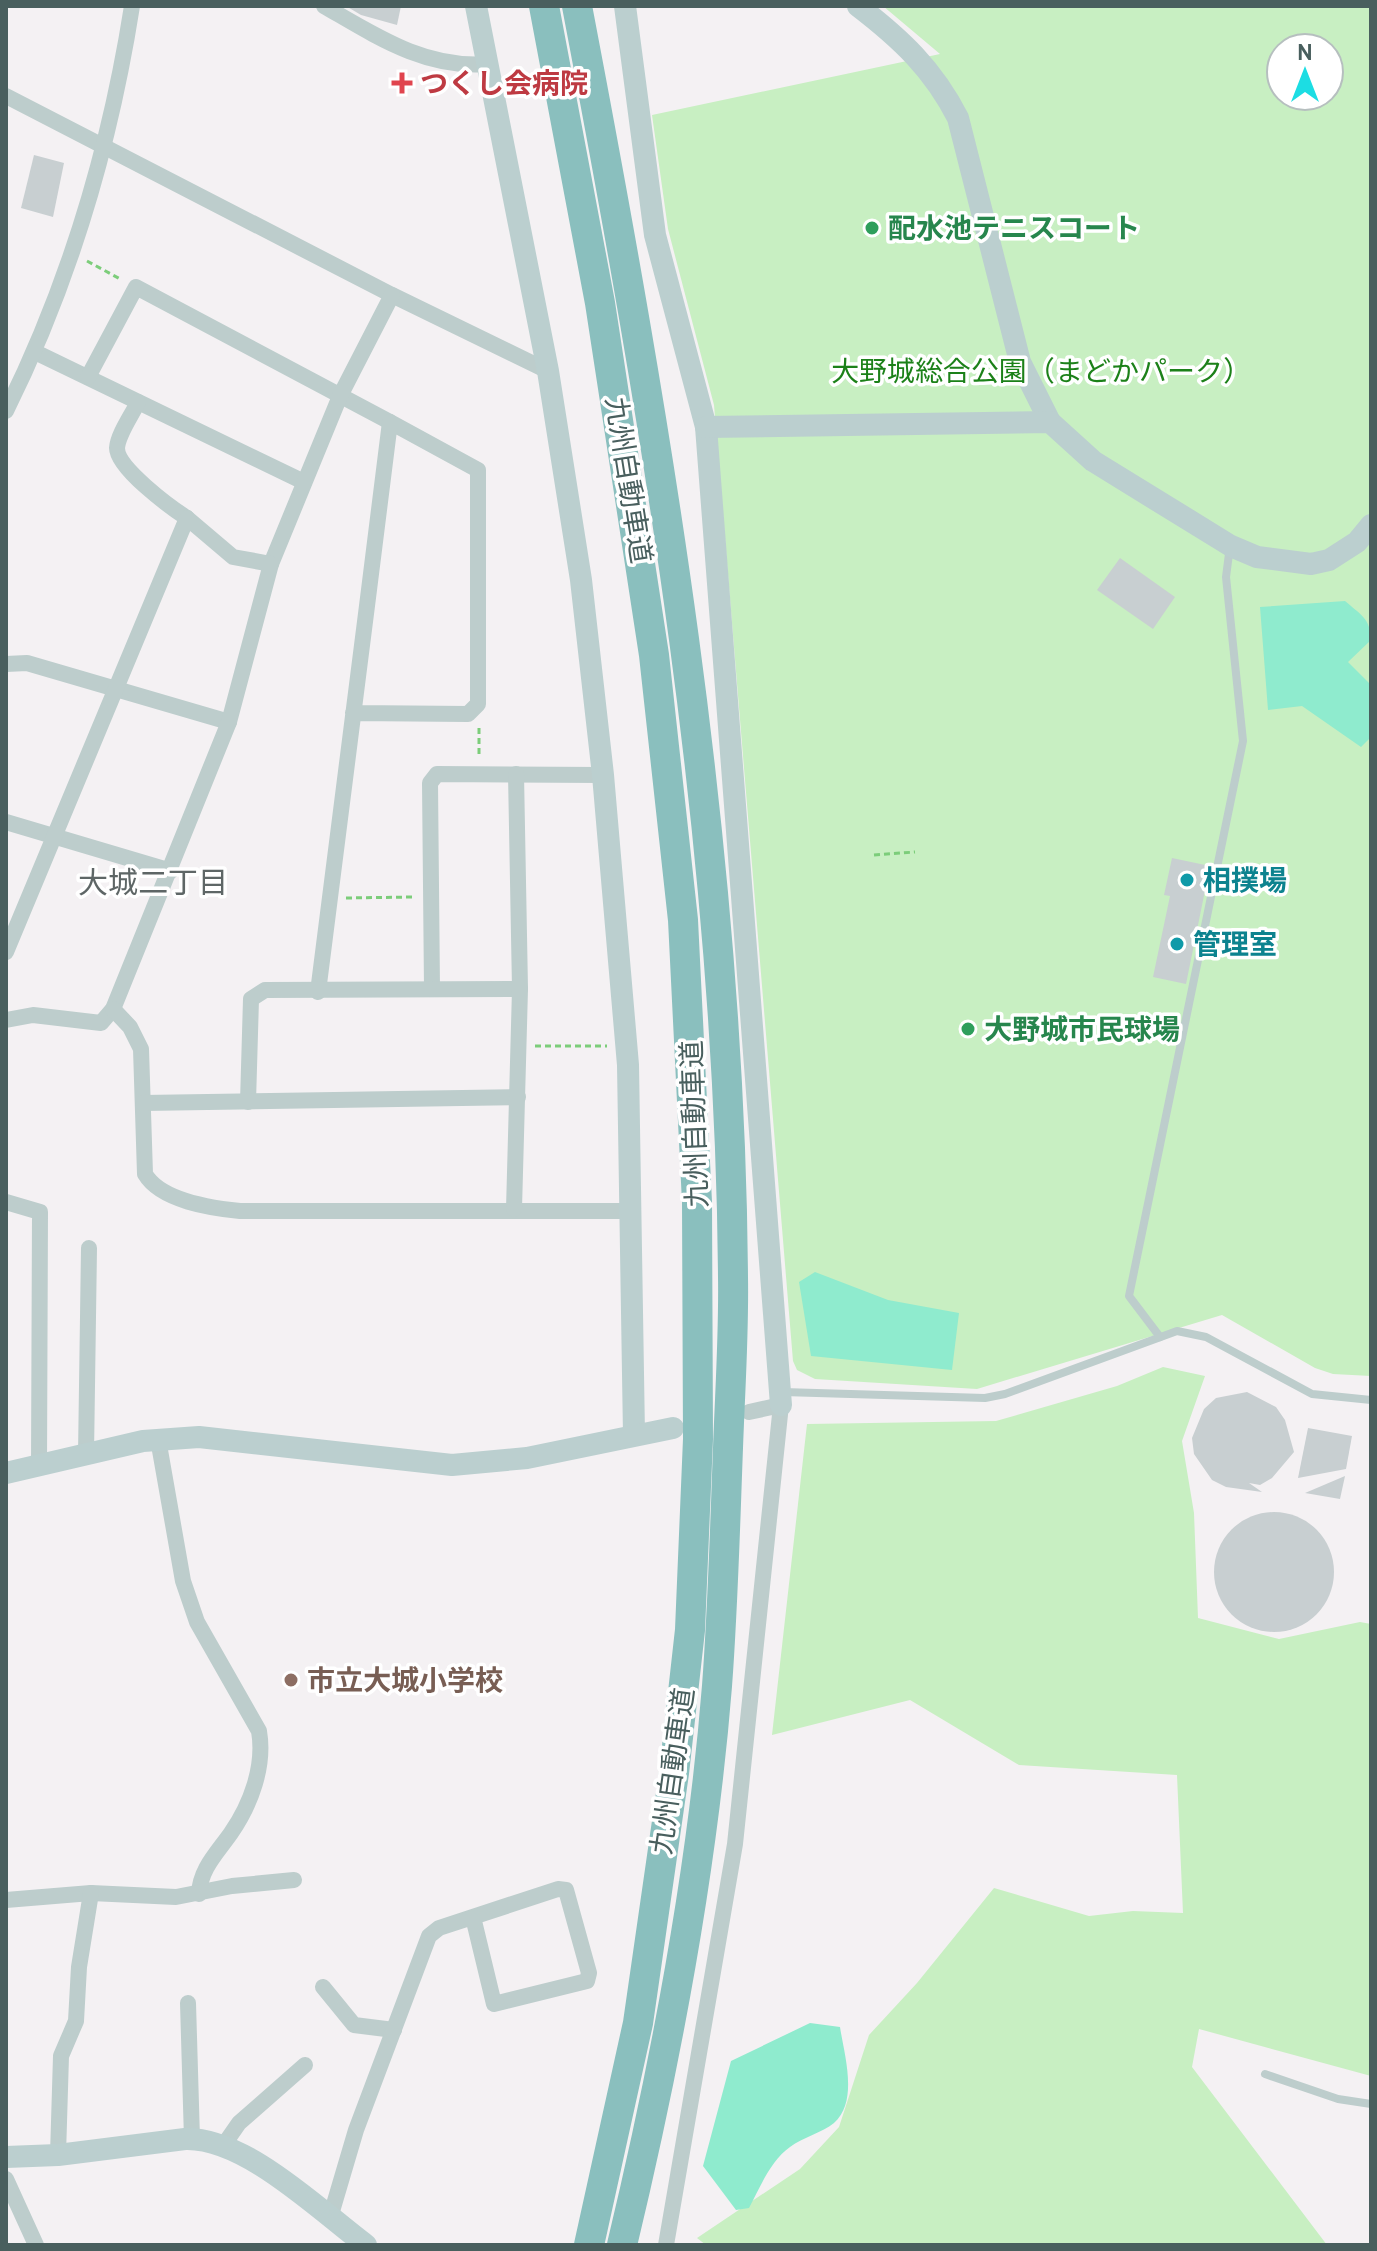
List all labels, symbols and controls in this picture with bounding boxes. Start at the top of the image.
north arrow [1265,32,1345,112]
text: N [1297,41,1313,68]
place label: つくし会病院 [420,68,588,104]
marker: つくし会病院 [391,72,413,94]
place label: 配水池テニスコート [888,213,1140,249]
marker: 配水池テニスコート [863,219,881,237]
park label: 大野城総合公園（まどかパーク） [831,356,1251,392]
street label: 九州自動車道 [595,395,657,566]
place label: 相撲場 [1203,865,1287,901]
district label: 大城二丁目 [78,867,228,904]
marker: 相撲場 [1178,871,1196,889]
place label: 管理室 [1193,929,1277,965]
marker: 管理室 [1168,935,1186,953]
place label: 大野城市民球場 [984,1014,1180,1050]
marker: 大野城市民球場 [959,1020,977,1038]
street label: 九州自動車道 [676,1039,718,1208]
place label: 市立大城小学校 [307,1665,503,1701]
marker: 市立大城小学校 [282,1671,300,1689]
street label: 九州自動車道 [645,1686,704,1857]

